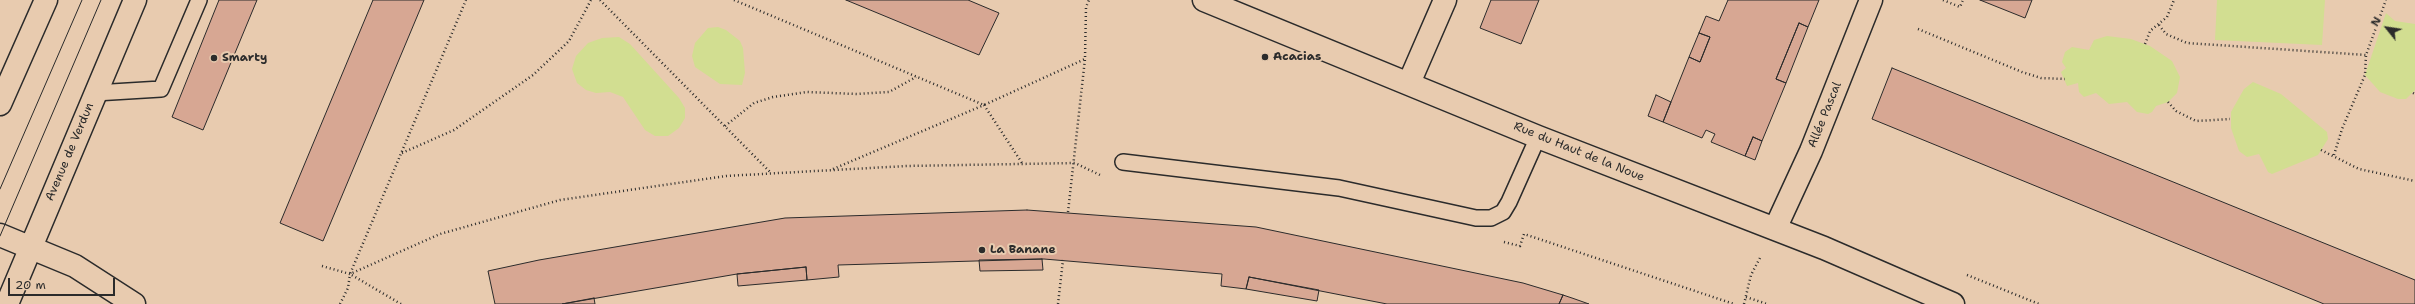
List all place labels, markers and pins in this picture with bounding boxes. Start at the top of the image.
place label: Acacias [1273,50,1321,64]
place label: Smarty [222,51,267,65]
marker: Acacias [1260,52,1270,62]
marker: Smarty [209,53,219,63]
place label: La Banane [990,243,1056,257]
marker: La Banane [977,245,987,255]

